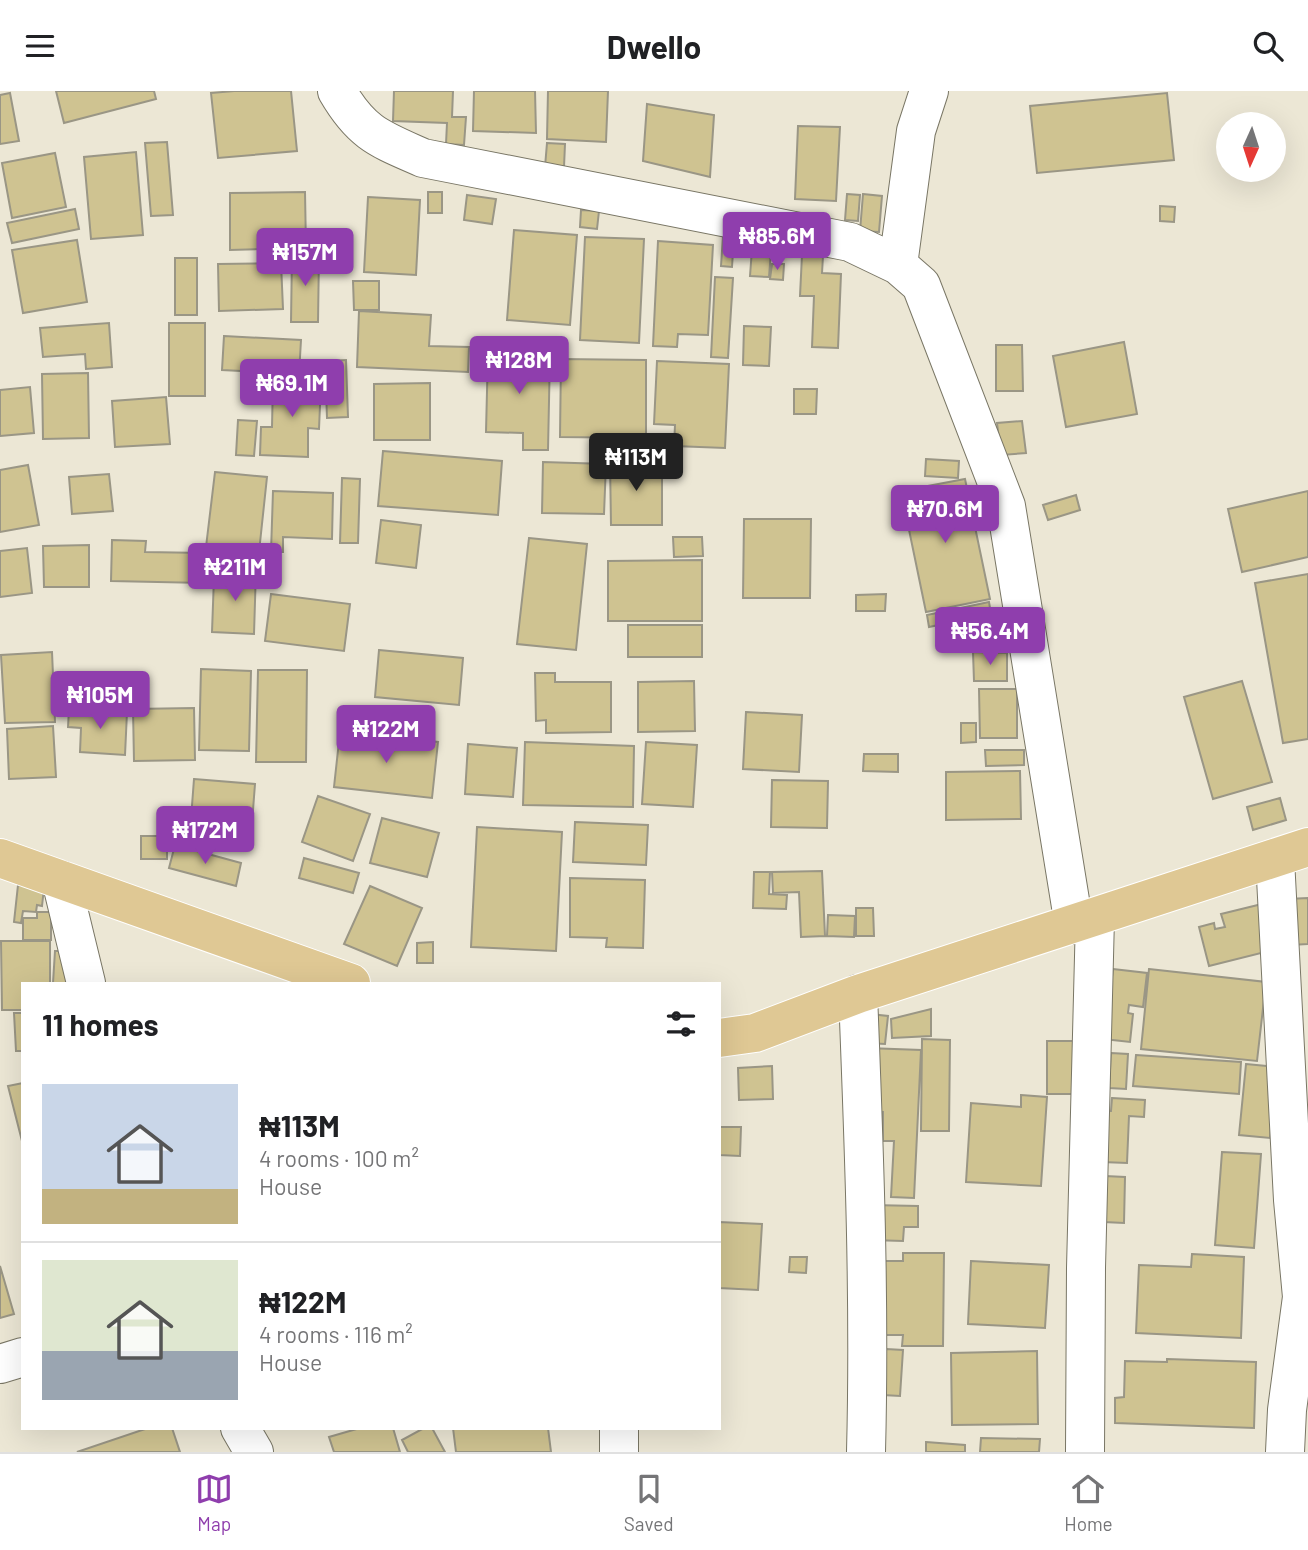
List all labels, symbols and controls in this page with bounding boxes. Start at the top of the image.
icon: menu [21,27,59,65]
text: Dwello [607,27,701,65]
icon: search [1249,27,1287,65]
north arrow [1216,112,1286,182]
map controls [1216,112,1286,182]
pin: ₦85.6M [720,213,834,272]
text: ₦85.6M [739,221,815,249]
pin: ₦157M [256,229,354,288]
text: ₦157M [272,237,338,265]
pin: ₦128M [470,337,568,396]
text: ₦128M [486,345,552,373]
pin: ₦69.1M [235,359,349,419]
text: ₦69.1M [256,368,328,396]
pin: ₦113M [587,433,685,493]
text: ₦113M [605,442,667,470]
pin: ₦70.6M [888,485,1002,545]
text: ₦70.6M [907,494,983,522]
pin: ₦211M [186,543,284,603]
text: ₦211M [204,552,266,580]
pin: ₦56.4M [933,607,1047,667]
text: ₦56.4M [951,616,1029,644]
pin: ₦105M [51,671,149,731]
text: ₦105M [67,680,133,708]
pin: ₦122M [337,705,435,765]
text: ₦122M [353,714,419,742]
pin: ₦172M [156,807,254,866]
text: ₦172M [172,815,238,843]
icon: filters [662,1005,700,1043]
text: 11 homes [42,1006,159,1042]
text: ₦113M [259,1107,340,1143]
icon: home [98,1112,182,1196]
text: 4 rooms · 100 m² [259,1144,419,1172]
text: House [259,1172,322,1200]
text: ₦122M [259,1283,346,1319]
icon: home [98,1288,182,1372]
text: 4 rooms · 116 m² [259,1320,413,1348]
text: House [259,1348,322,1376]
tab: Map [195,1470,233,1535]
tab: Saved [624,1470,674,1535]
tab: Home [1064,1470,1113,1535]

